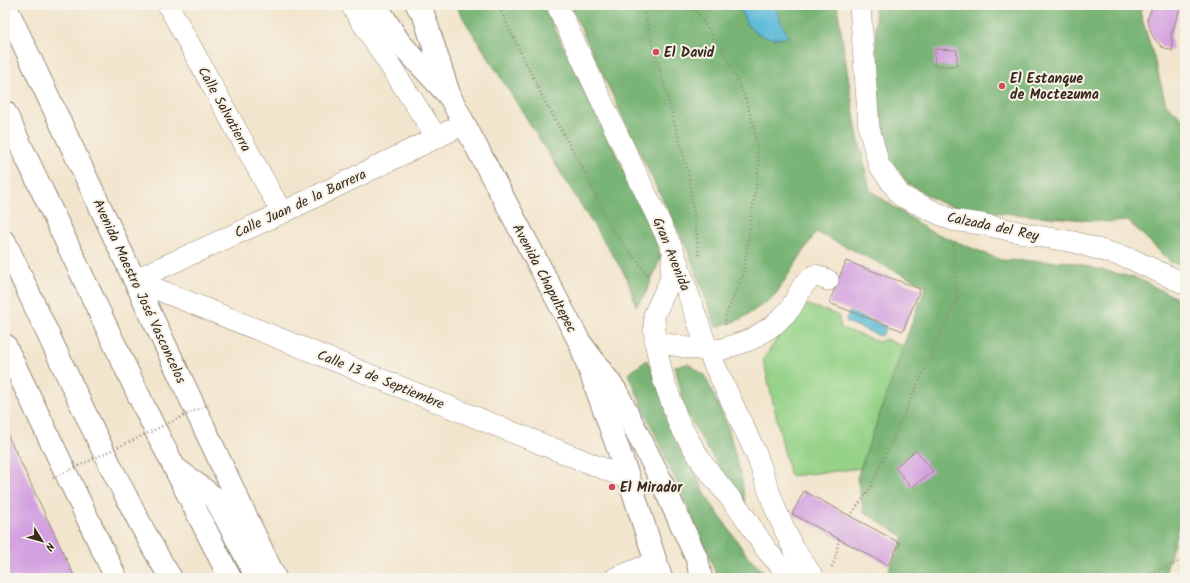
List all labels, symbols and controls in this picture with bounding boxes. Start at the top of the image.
place label: El David [664,42,715,64]
marker: El David [651,47,661,57]
street label: Calle Salvatierra [192,63,257,156]
place label: El Estanque de Moctezuma [1010,68,1099,106]
marker: El Estanque de Moctezuma [997,81,1007,91]
street label: Calle Juan de la Barrera [231,164,370,244]
street label: Avenida Maestro José Vasconcelos [87,195,192,387]
street label: Calzada del Rey [945,206,1041,248]
street label: Gran Avenida [646,214,696,295]
street label: Avenida Chapultepec [506,220,582,337]
street label: Calle 13 de Septiembre [314,344,448,416]
place label: El Mirador [620,477,683,499]
marker: El Mirador [607,482,617,492]
north arrow [22,521,62,561]
text: N [40,538,58,555]

